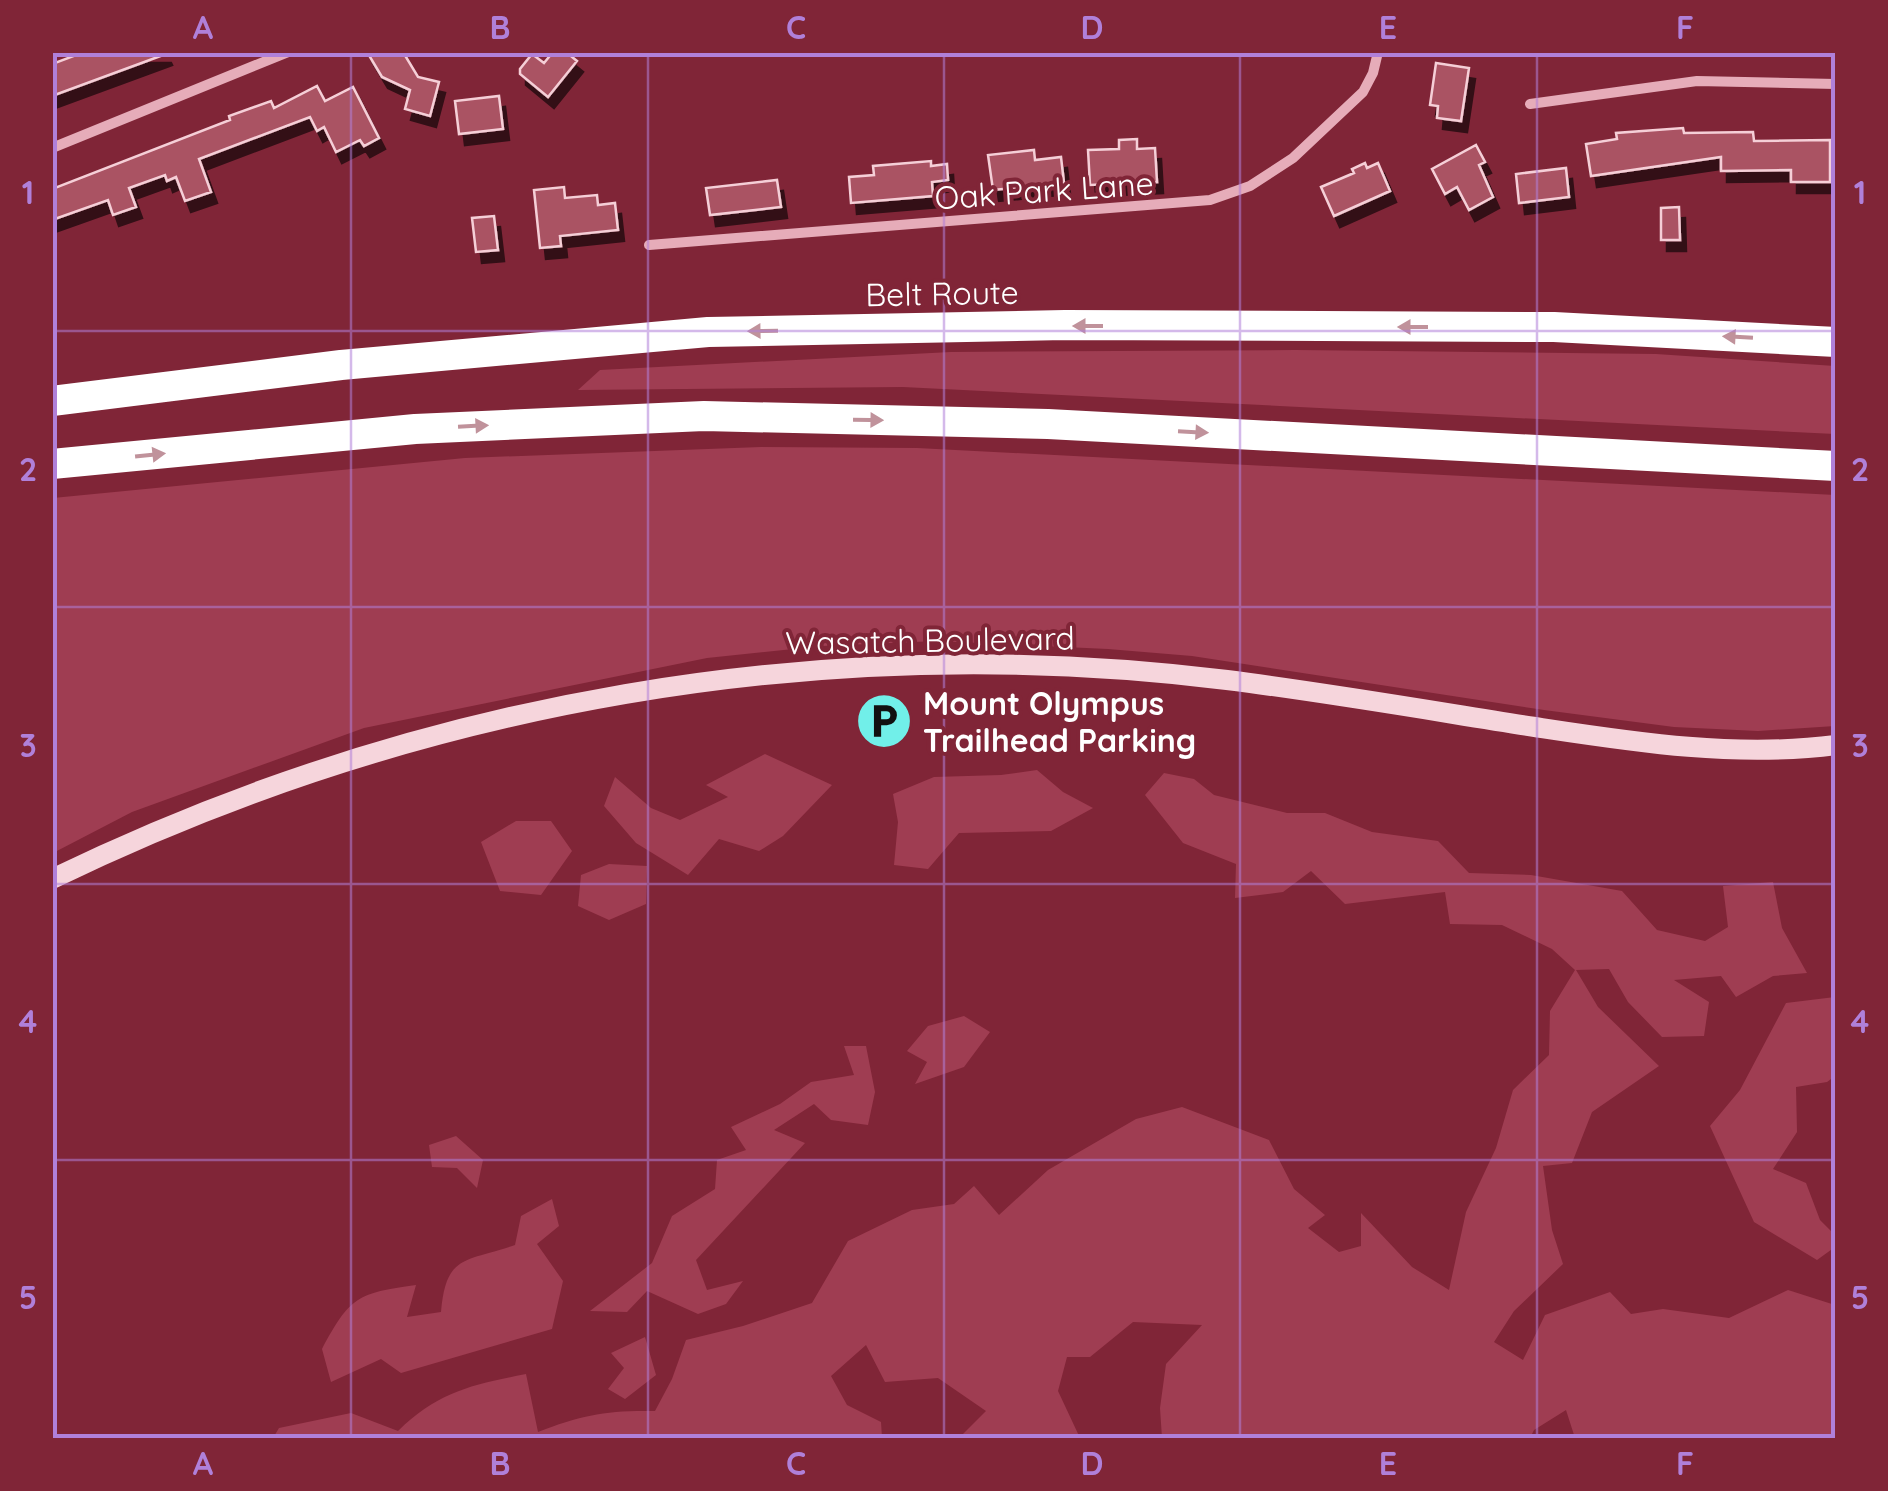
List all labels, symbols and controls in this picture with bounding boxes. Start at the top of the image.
text: A [193,7,214,47]
text: B [490,7,510,47]
text: C [786,7,806,47]
text: D [1081,7,1103,47]
text: E [1379,7,1397,47]
text: F [1676,7,1694,47]
street label: Oak Park Lane [933,162,1155,218]
text: 1 [22,172,34,212]
text: 1 [1854,172,1866,212]
street label: Belt Route [865,272,1019,314]
one-way arrow [1072,317,1104,333]
one-way arrow [1397,319,1429,335]
one-way arrow [747,324,779,340]
one-way arrow [1722,329,1754,345]
one-way arrow [852,412,884,428]
one-way arrow [458,418,490,434]
one-way arrow [1177,424,1209,440]
one-way arrow [134,446,166,462]
text: 2 [19,449,37,489]
text: 2 [1851,449,1869,489]
street label: Wasatch Boulevard [785,617,1075,663]
place label: Mount Olympus Trailhead Parking [923,683,1196,760]
parking icon: Mount Olympus Trailhead Parking [854,691,914,751]
text: 3 [19,725,37,765]
text: 3 [1851,725,1869,765]
text: 4 [19,1001,38,1041]
text: 4 [1851,1001,1870,1041]
text: 5 [19,1277,37,1317]
text: 5 [1851,1277,1869,1317]
text: A [193,1443,214,1483]
text: B [490,1443,510,1483]
text: C [786,1443,806,1483]
text: D [1081,1443,1103,1483]
text: E [1379,1443,1397,1483]
text: F [1676,1443,1694,1483]

